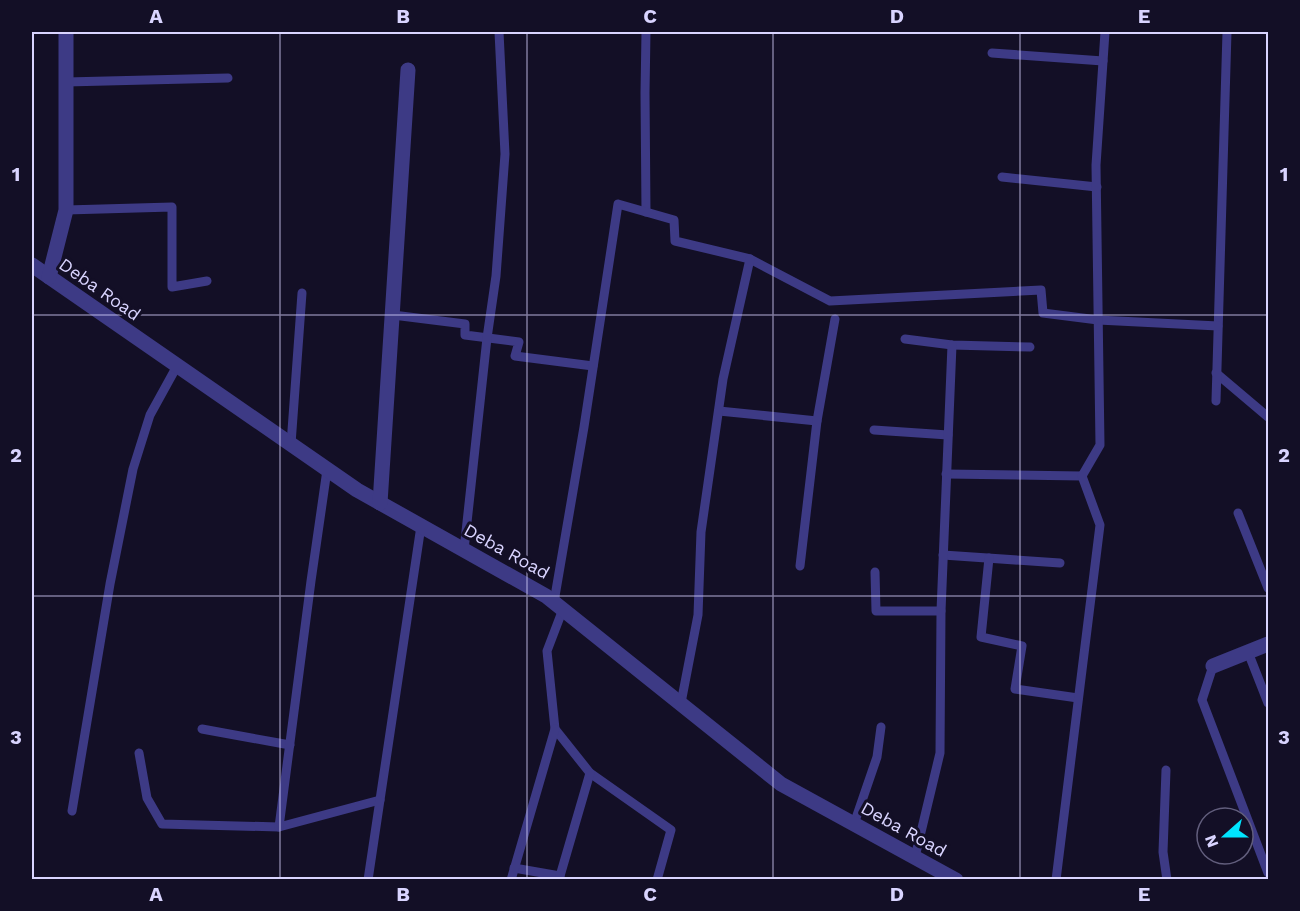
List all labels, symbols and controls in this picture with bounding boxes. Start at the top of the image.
text: A [149,4,163,28]
text: B [396,4,410,28]
text: C [643,4,657,28]
text: D [890,4,904,28]
text: E [1138,4,1150,28]
text: 1 [12,162,20,186]
text: 1 [1280,162,1288,186]
street label: Deba Road [55,253,145,325]
text: 2 [10,443,22,467]
text: 2 [1278,443,1290,467]
street label: Deba Road [461,519,553,583]
text: 3 [10,725,22,749]
text: 3 [1278,725,1290,749]
street label: Deba Road [858,797,950,861]
north arrow [1195,806,1255,866]
text: N [1200,832,1222,850]
text: A [149,882,163,906]
text: B [396,882,410,906]
text: C [643,882,657,906]
text: D [890,882,904,906]
text: E [1138,882,1150,906]

